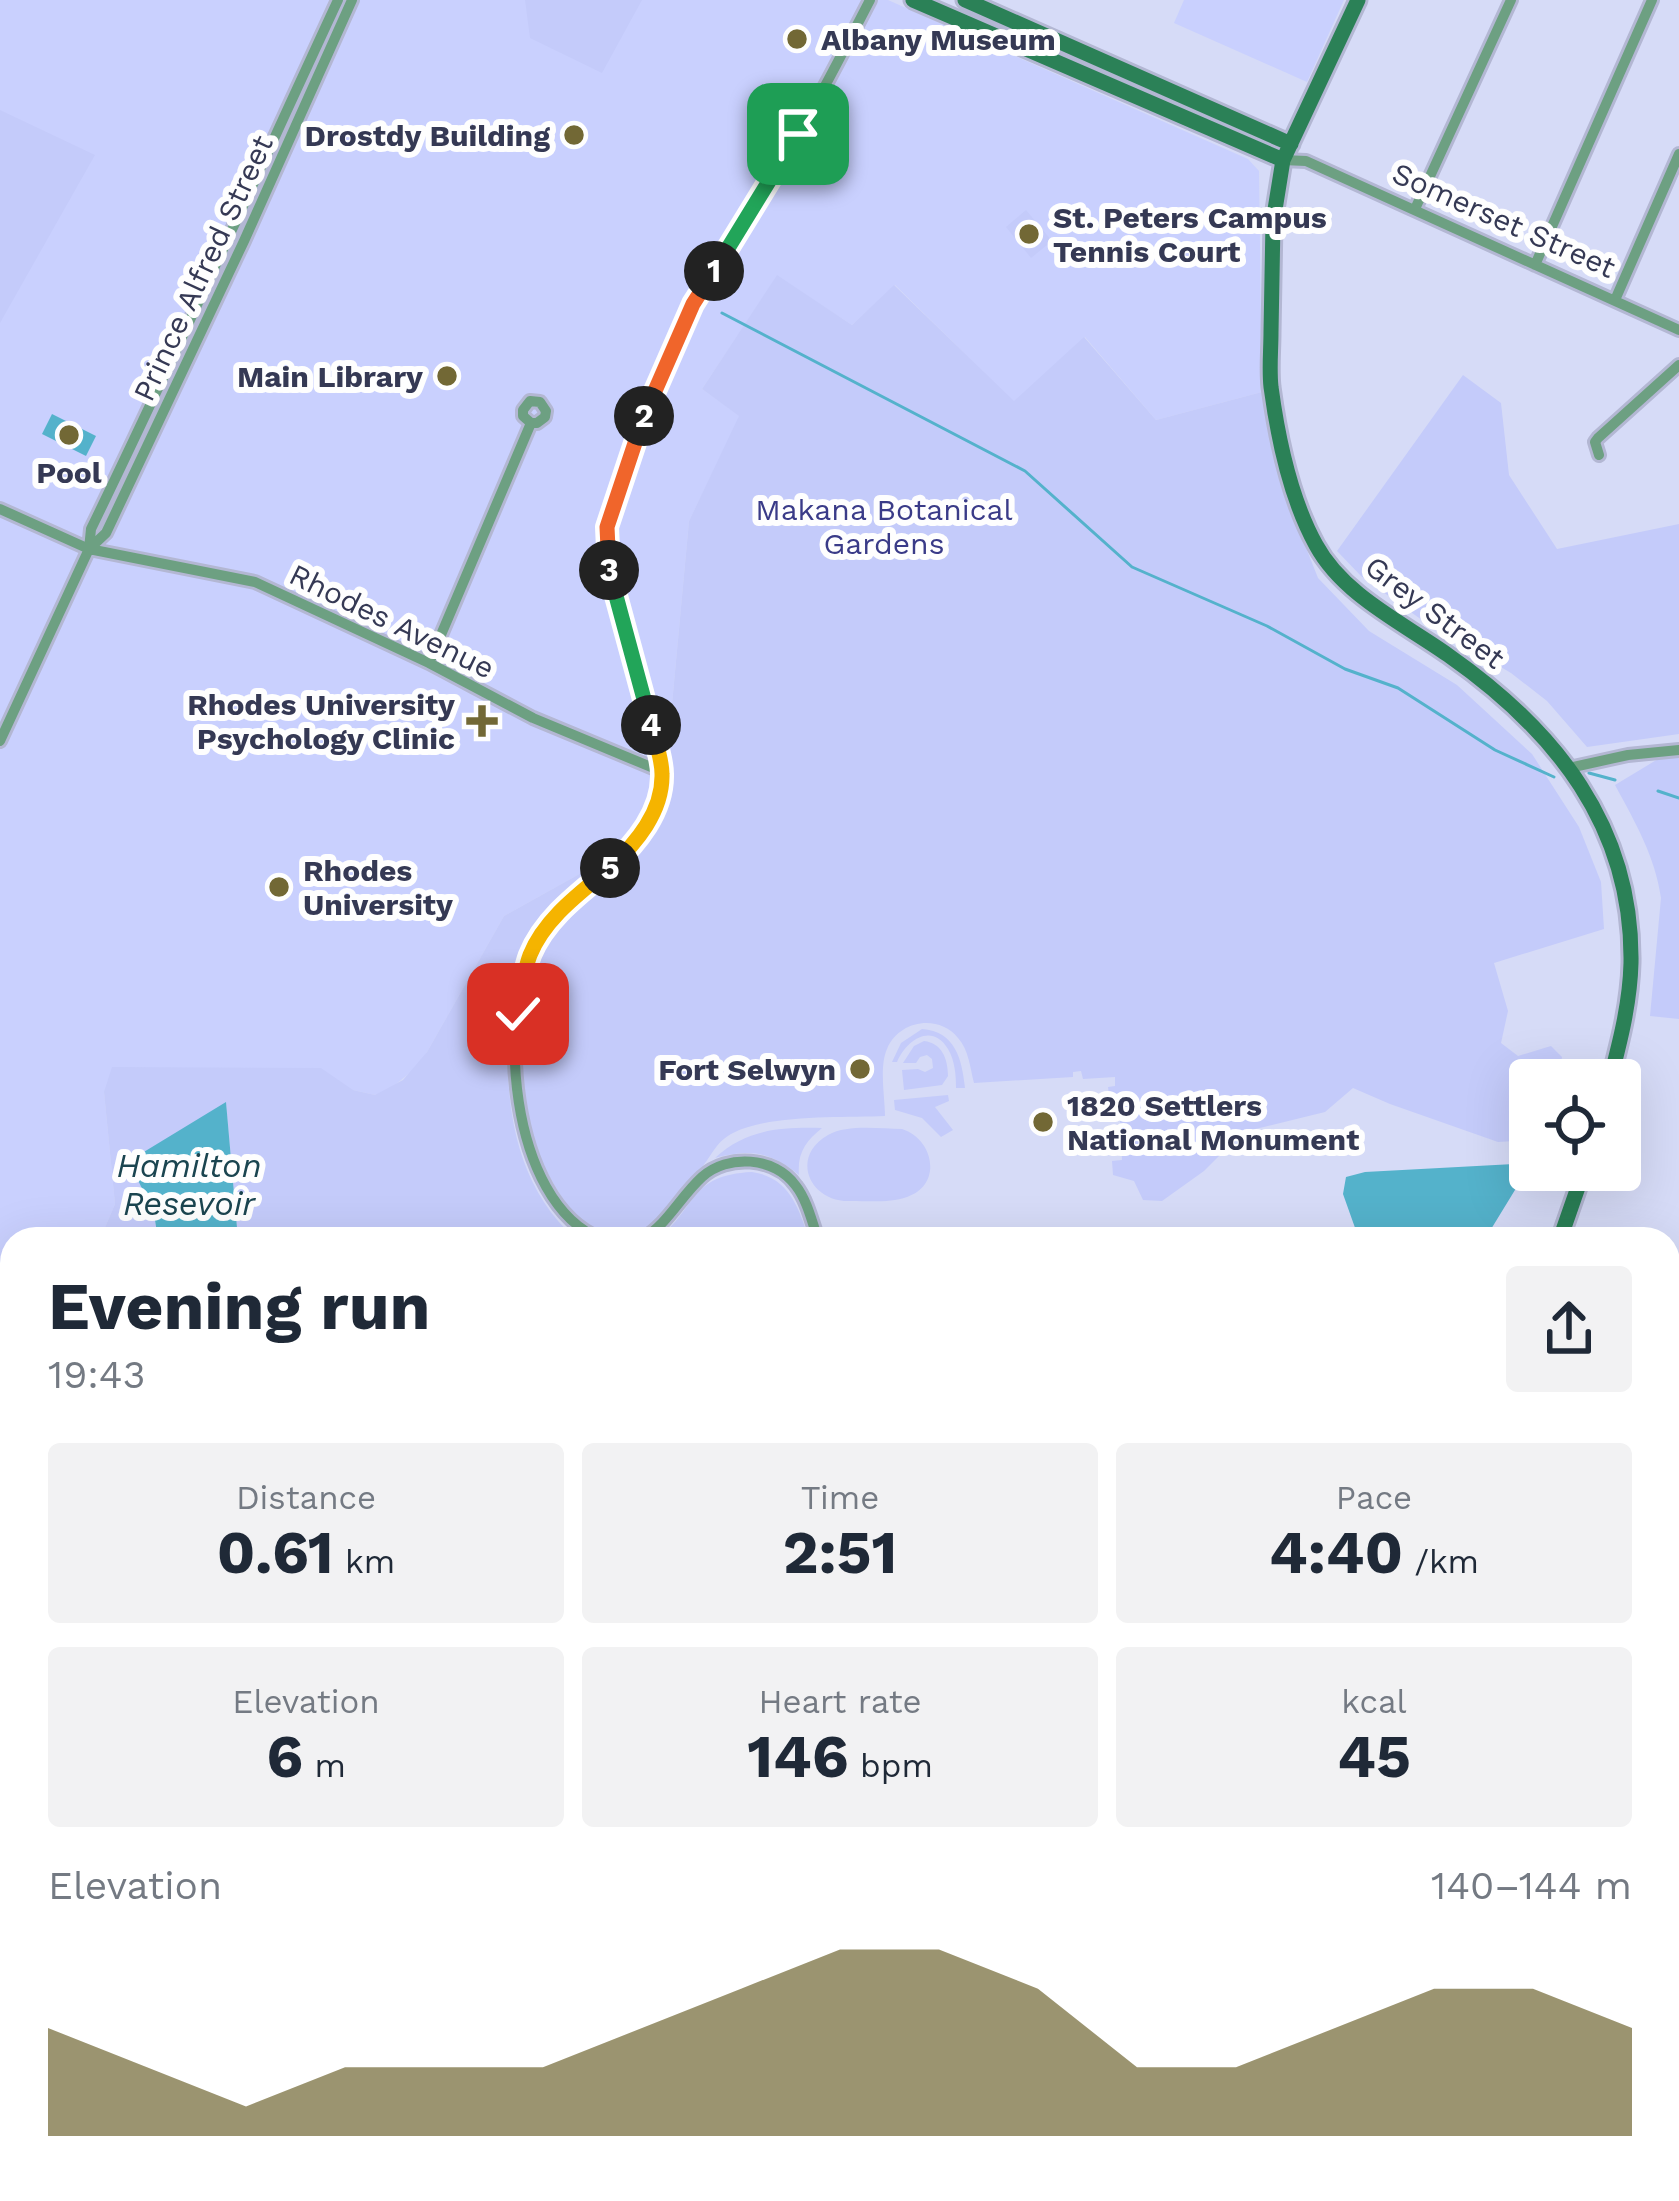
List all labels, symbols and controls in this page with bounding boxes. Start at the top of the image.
place label: Albany Museum [821,22,1056,57]
marker: Albany Museum [784,26,810,52]
pin [747,83,849,185]
icon: arrive [765,101,831,167]
place label: Drostdy Building [305,118,550,153]
marker: Drostdy Building [561,122,587,148]
street label: Prince Alfred Street [126,129,280,407]
street label: Somerset Street [1387,155,1621,285]
place label: St. Peters Campus Tennis Court [1053,200,1327,269]
marker: St. Peters Campus Tennis Court [1016,221,1042,247]
pin: 1 [684,241,744,301]
text: 1 [707,251,721,290]
place label: Main Library [237,359,423,394]
marker: Main Library [434,363,460,389]
pin: 2 [614,386,674,446]
text: 2 [634,396,654,435]
marker: Pool [56,422,82,448]
place label: Pool [36,455,102,490]
park label: Makana Botanical Gardens [755,492,1013,561]
pin: 3 [579,540,639,600]
street label: Grey Street [1358,548,1512,676]
text: 3 [599,550,619,589]
street label: Rhodes Avenue [284,556,500,686]
place label: Rhodes University Psychology Clinic [187,687,455,756]
pin: 4 [621,695,681,755]
marker: Rhodes University Psychology Clinic [466,705,498,737]
text: 4 [640,705,662,744]
pin: 5 [580,838,640,898]
text: 5 [600,848,620,887]
place label: Rhodes University [303,853,453,922]
marker: Rhodes University [266,874,292,900]
pin [467,963,569,1065]
icon: check [485,981,551,1047]
place label: Fort Selwyn [658,1052,836,1087]
marker: Fort Selwyn [847,1056,873,1082]
map controls [1509,1059,1641,1191]
button: locate [1509,1059,1641,1191]
place label: 1820 Settlers National Monument [1067,1088,1359,1157]
marker: 1820 Settlers National Monument [1030,1109,1056,1135]
water label: Hamilton Resevoir [116,1146,262,1223]
button: share [1506,1266,1632,1392]
text: Evening run [48,1268,430,1345]
text: 19:43 [48,1352,145,1397]
text: Distance [236,1478,376,1517]
text: Time [801,1478,879,1517]
text: Pace [1336,1478,1412,1517]
text: 0.61 [217,1517,334,1588]
text: 2:51 [783,1517,897,1588]
text: 4:40 [1269,1517,1403,1588]
text: km [334,1542,395,1581]
text: /km [1403,1542,1479,1581]
text: Elevation [232,1682,380,1721]
text: Heart rate [758,1682,922,1721]
text: kcal [1341,1682,1407,1721]
text: 6 [266,1721,303,1792]
text: 146 [747,1721,849,1792]
text: 45 [1337,1721,1411,1792]
text: m [303,1746,346,1785]
text: bpm [849,1746,933,1785]
text: Elevation [48,1863,222,1908]
text: 140–144 m [1431,1863,1632,1908]

